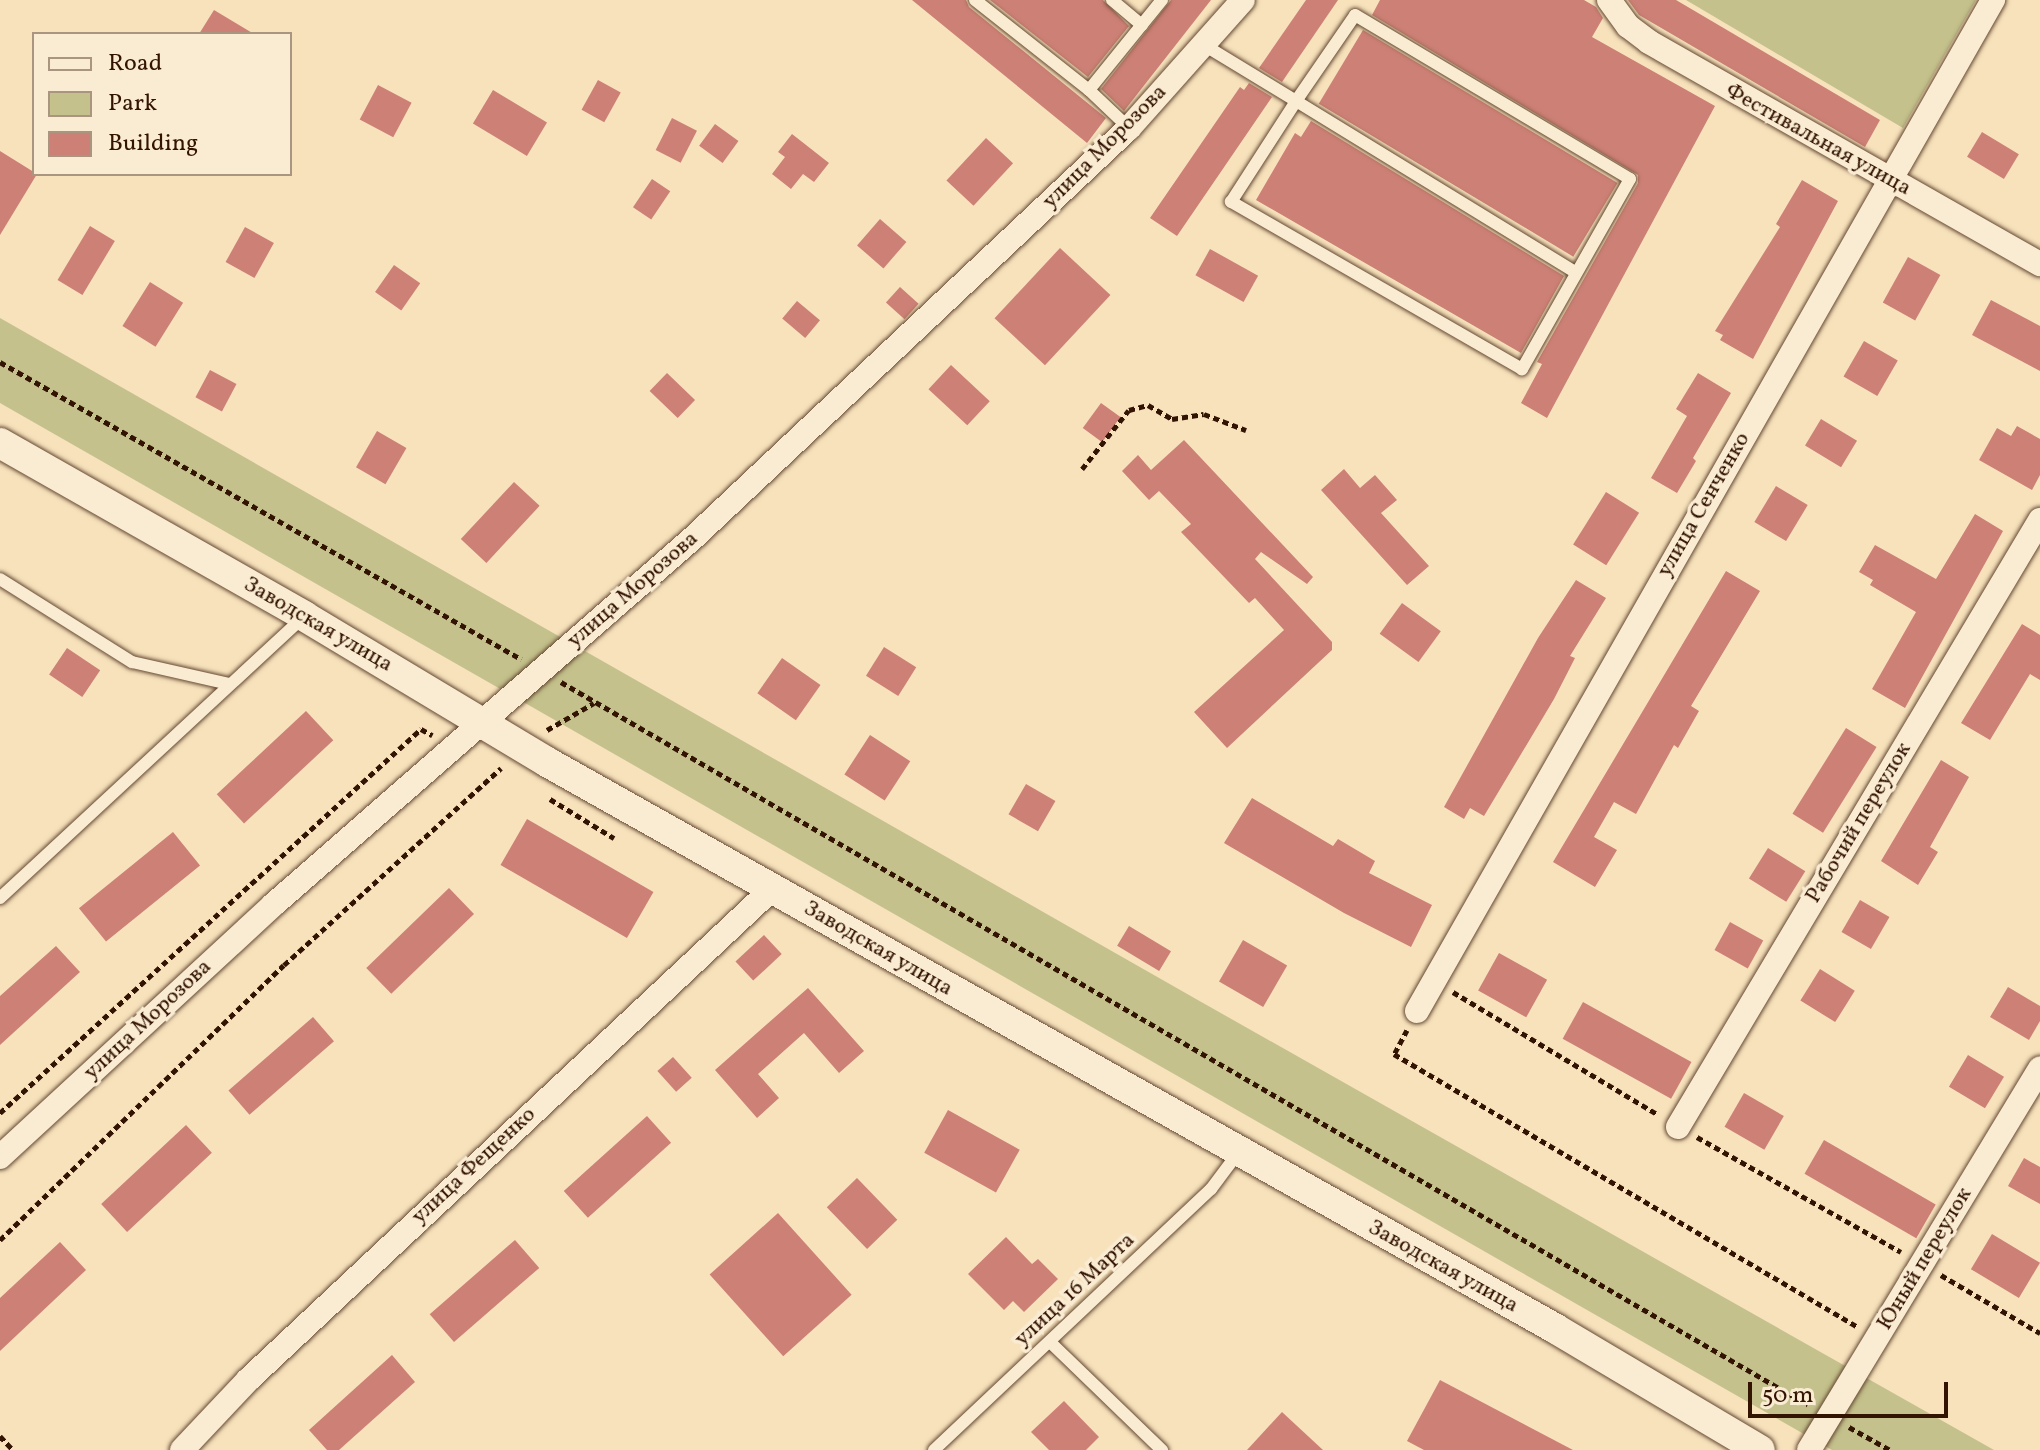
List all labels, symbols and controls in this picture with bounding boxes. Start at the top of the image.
legend [32,32,292,176]
text: Road [108,47,162,81]
street label: Фестивальная улица [1720,78,1916,202]
street label: улица Морозова [1037,79,1173,215]
text: Park [108,87,157,121]
text: Building [108,127,198,161]
street label: улица Сенченко [1652,428,1756,582]
street label: улица Морозова [562,526,704,654]
street label: Заводская улица [238,571,398,679]
street label: Рабочий переулок [1801,738,1917,908]
street label: Заводская улица [798,895,958,1003]
street label: улица Морозова [79,954,217,1086]
street label: улица Фещенко [407,1102,541,1230]
street label: Юный переулок [1872,1183,1978,1335]
street label: Заводская улица [1363,1215,1523,1319]
street label: улица 16 Марта [1009,1228,1141,1352]
scale bar [1752,1366,1952,1416]
text: 50 m [1762,1379,1814,1413]

